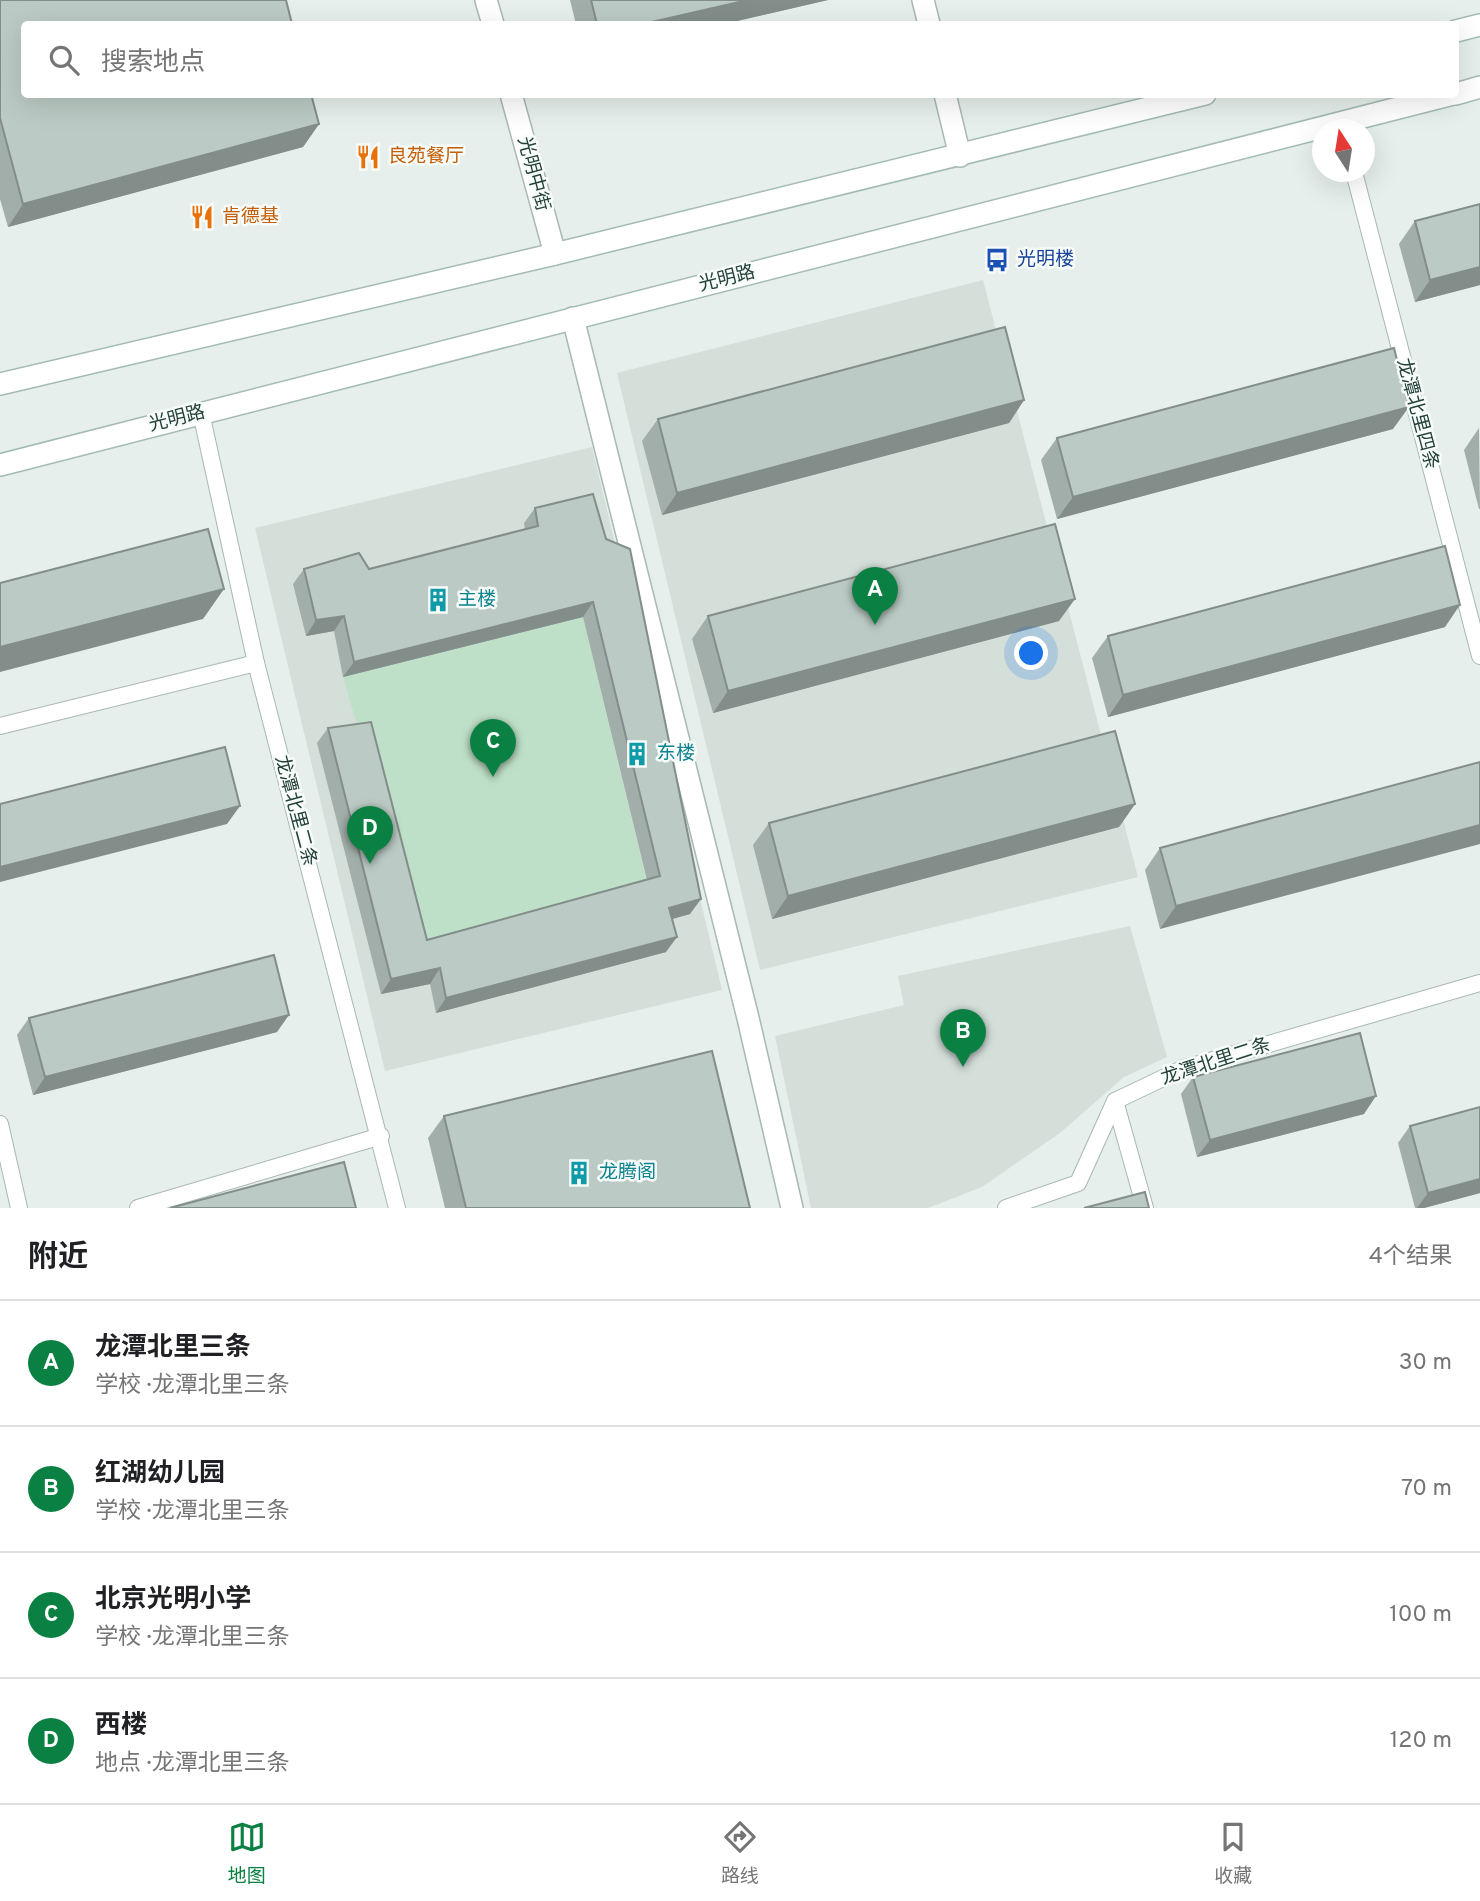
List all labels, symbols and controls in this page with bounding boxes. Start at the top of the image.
search box [21,21,1459,98]
icon: search [45,41,83,79]
text: 搜索地点 [101,47,205,80]
north arrow [1312,119,1375,182]
street label: 光明中街 [512,134,554,214]
restaurant icon: 良苑餐厅 [354,143,382,171]
place label: 良苑餐厅 [388,145,464,169]
restaurant icon: 肯德基 [188,203,216,231]
place label: 肯德基 [222,205,279,229]
bus stop icon: 光明楼 [983,246,1011,274]
place label: 光明楼 [1017,248,1074,272]
street label: 光明路 [696,260,758,298]
street label: 龙潭北里四条 [1391,356,1443,472]
street label: 光明路 [146,400,208,438]
pin: A [852,567,898,625]
building icon: 主楼 [424,586,452,614]
place label: 主楼 [458,588,496,612]
your location [1014,636,1048,670]
pin: C [470,719,516,777]
building icon: 东楼 [623,740,651,768]
place label: 东楼 [657,742,695,766]
street label: 龙潭北里二条 [269,753,321,869]
pin: D [347,806,393,864]
pin: B [940,1009,986,1067]
street label: 龙潭北里二条 [1158,1033,1274,1091]
building icon: 龙腾阁 [565,1159,593,1187]
place label: 龙腾阁 [599,1161,656,1185]
text: 附近 [28,1240,88,1277]
text: 4个结果 [1369,1243,1452,1272]
text: 龙潭北里三条 [95,1332,251,1365]
text: A [43,1349,59,1378]
text: 30 m [1399,1349,1452,1378]
text: 学校 · 龙潭北里三条 [95,1372,290,1401]
text: 红湖幼儿园 [95,1458,225,1491]
text: B [43,1475,59,1504]
text: 70 m [1401,1475,1452,1504]
text: 学校 · 龙潭北里三条 [95,1498,290,1527]
text: 北京光明小学 [95,1584,251,1617]
text: C [44,1601,58,1630]
text: 100 m [1389,1601,1452,1630]
text: 学校 · 龙潭北里三条 [95,1624,290,1653]
text: 西楼 [95,1710,147,1743]
text: D [43,1727,59,1756]
text: 120 m [1390,1727,1452,1756]
text: 地点 · 龙潭北里三条 [95,1750,290,1779]
tab: 地图 [228,1818,266,1889]
tab: 路线 [721,1818,759,1889]
tab: 收藏 [1214,1818,1252,1889]

